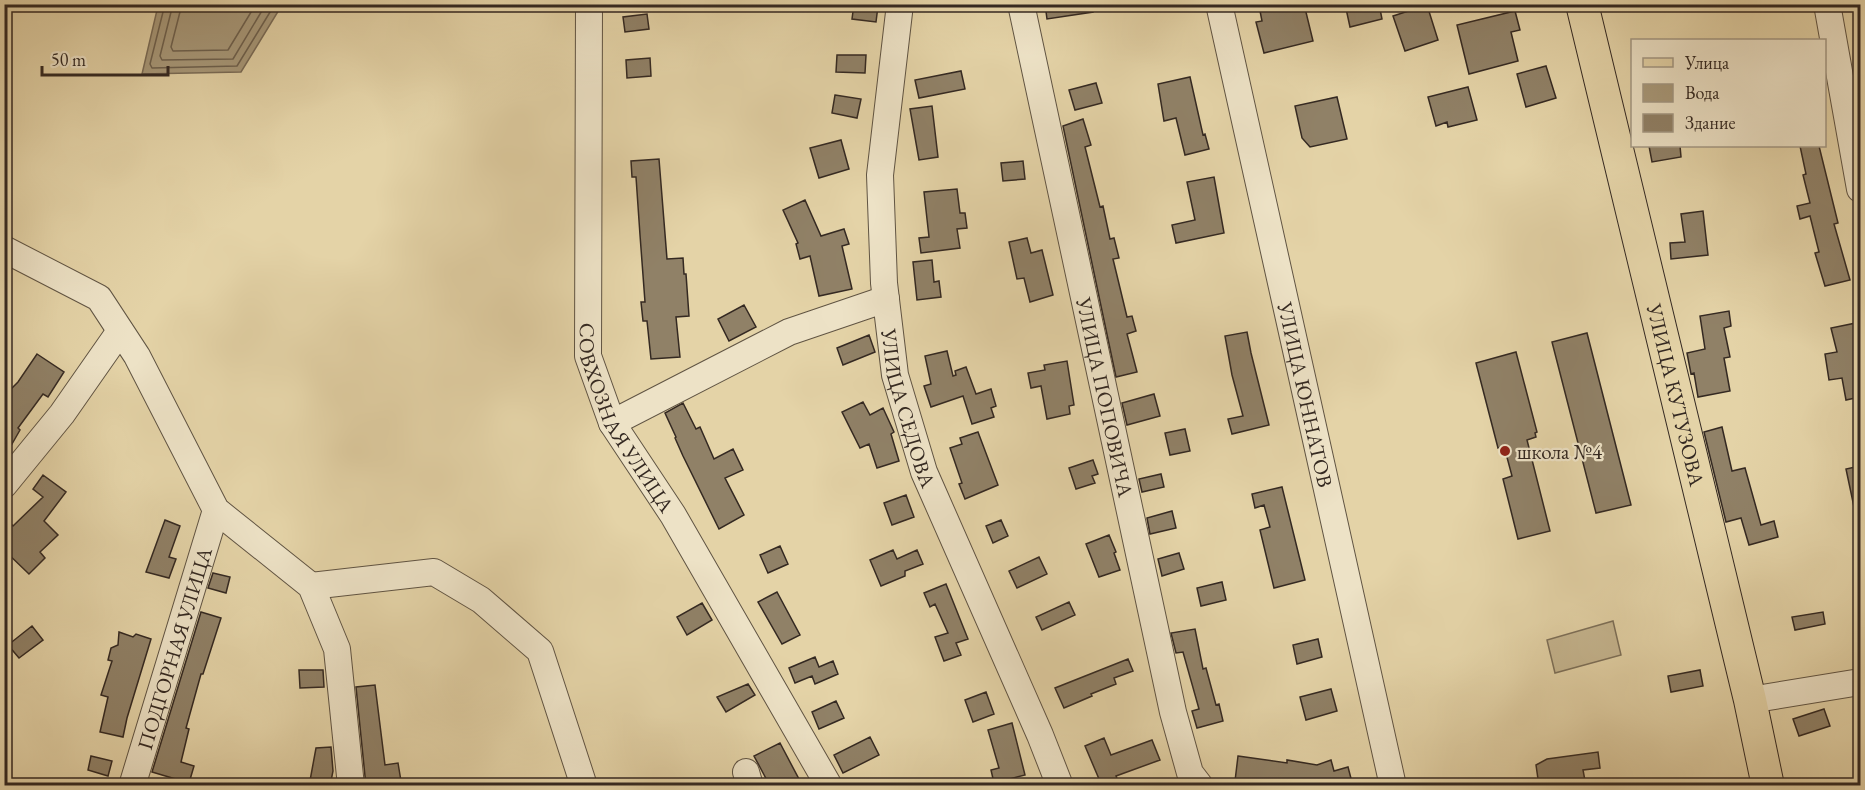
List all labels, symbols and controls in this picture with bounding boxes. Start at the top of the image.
scale bar [42,39,168,77]
legend [1631,39,1826,147]
text: 50 m [51,48,86,71]
text: Улица [1684,51,1730,74]
text: Вода [1685,81,1720,104]
text: Здание [1685,111,1735,134]
street label: УЛИЦА ПОПОВИЧА [1071,294,1140,500]
street label: УЛИЦА ЮННАТОВ [1272,298,1340,490]
street label: УЛИЦА КУТУЗОВА [1641,300,1711,489]
street label: СОВХОЗНАЯ УЛИЦА [575,323,681,518]
street label: УЛИЦА СЕДОВА [876,326,943,492]
place label: школа №4 [1517,438,1603,465]
marker: школа №4 [1498,444,1512,458]
street label: ПОДГОРНАЯ УЛИЦА [130,543,218,753]

